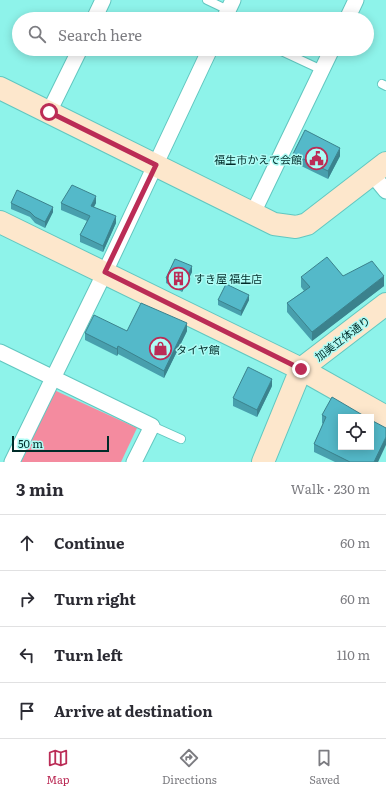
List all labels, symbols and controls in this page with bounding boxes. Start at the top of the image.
search box [12,12,374,56]
icon: search [26,23,48,45]
text: Search here [58,23,142,46]
route start [40,103,58,121]
public building icon: 福生市かえで会館 [304,146,330,172]
place label: 福生市かえで会館 [214,151,302,167]
building icon: すき屋 福生店 [166,265,192,291]
place label: すき屋 福生店 [194,270,262,286]
street label: 加美立体通り [311,312,373,364]
shop icon: タイヤ館 [148,336,174,362]
place label: タイヤ館 [176,341,220,357]
route end [292,360,310,378]
map controls [338,414,374,450]
button: locate [338,414,374,450]
scale bar [12,434,109,453]
text: 50 m [18,435,43,451]
text: 3 min [16,476,64,501]
text: Walk · 230 m [291,479,370,498]
text: Continue [54,531,124,554]
icon: ahead [16,532,38,554]
text: 60 m [340,533,370,552]
text: Turn right [54,587,136,610]
icon: right [16,588,38,610]
text: 60 m [340,589,370,608]
text: Turn left [54,643,123,666]
icon: left [16,644,38,666]
text: 110 m [337,645,370,664]
text: Arrive at destination [54,699,213,722]
icon: arrive [16,700,38,722]
tab: Map [46,747,70,787]
tab: Directions [162,747,217,787]
tab: Saved [309,747,340,787]

